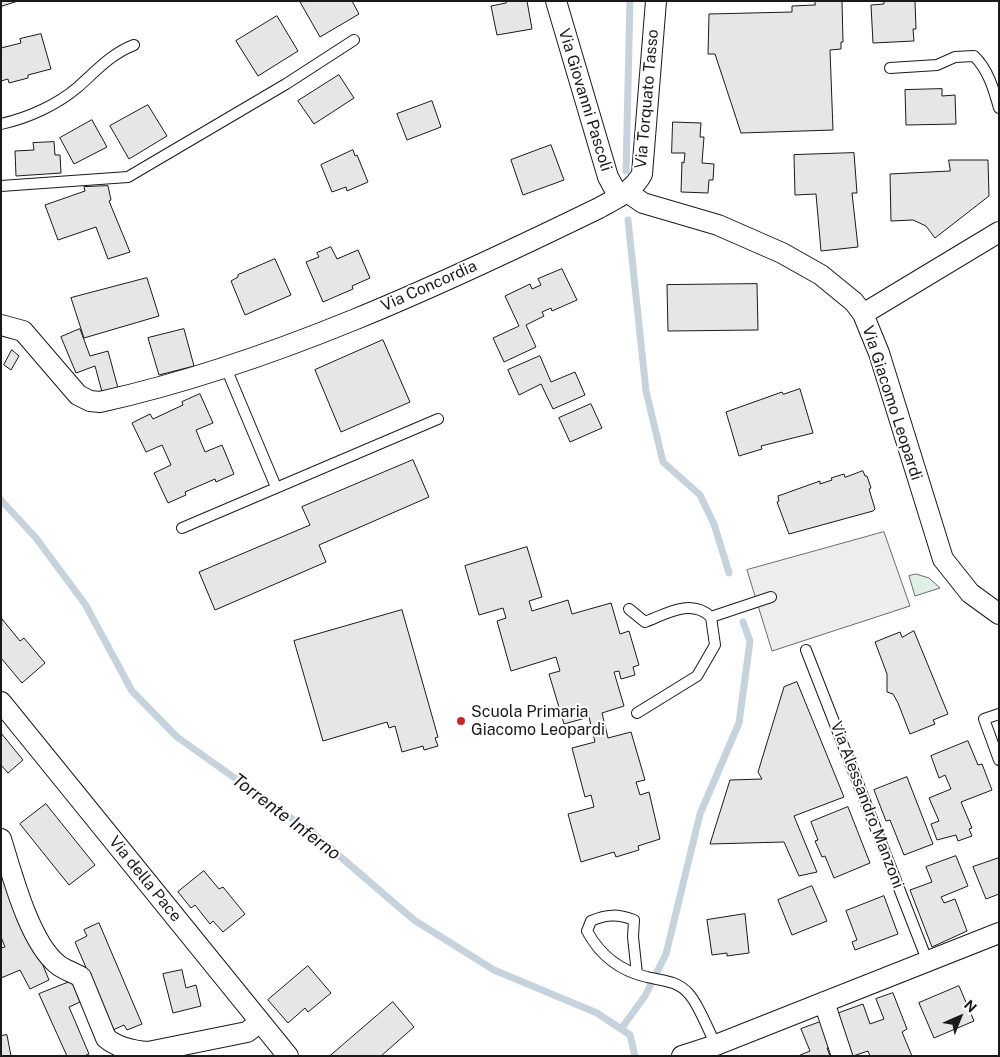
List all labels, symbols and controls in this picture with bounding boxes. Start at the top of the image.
street label: Via Giovanni Pascoli [554,26,616,174]
street label: Via Torquato Tasso [631,29,663,169]
street label: Via Concordia [378,256,480,316]
street label: Via Giacomo Leopardi [858,323,926,483]
place label: Scuola Primaria Giacomo Leopardi [471,702,605,740]
marker: Scuola Primaria Giacomo Leopardi [455,715,467,727]
street label: Via Alessandro Manzoni [826,719,908,891]
water label: Torrente Inferno [227,769,345,865]
street label: Via della Pace [105,832,185,926]
north arrow [935,992,985,1042]
text: N [961,997,980,1016]

